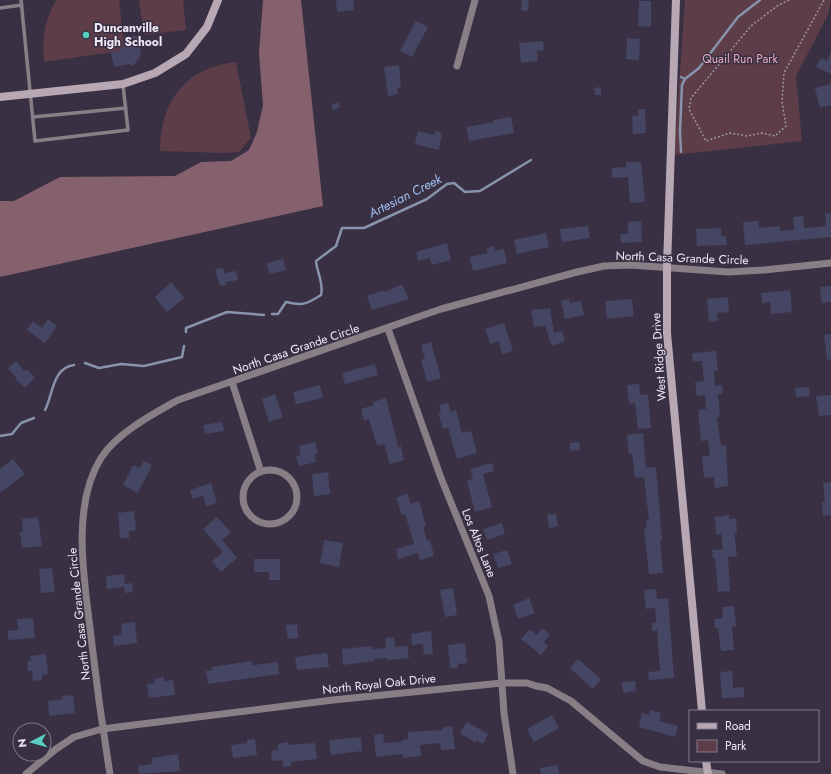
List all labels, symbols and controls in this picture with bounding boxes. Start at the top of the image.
place label: Duncanville High School [94,19,162,51]
marker: Duncanville High School [81,30,91,40]
park label: Quail Run Park [702,50,778,68]
water label: Artesian Creek [364,169,445,223]
street label: North Casa Grande Circle [615,247,749,269]
street label: West Ridge Drive [647,312,671,402]
street label: North Casa Grande Circle [230,319,362,379]
street label: Los Altos Lane [457,506,501,580]
street label: North Casa Grande Circle [63,547,95,681]
street label: North Royal Oak Drive [321,669,437,699]
legend [689,710,819,762]
text: Road [725,717,751,735]
north arrow [12,722,52,762]
text: Park [725,737,747,755]
text: N [14,738,30,748]

